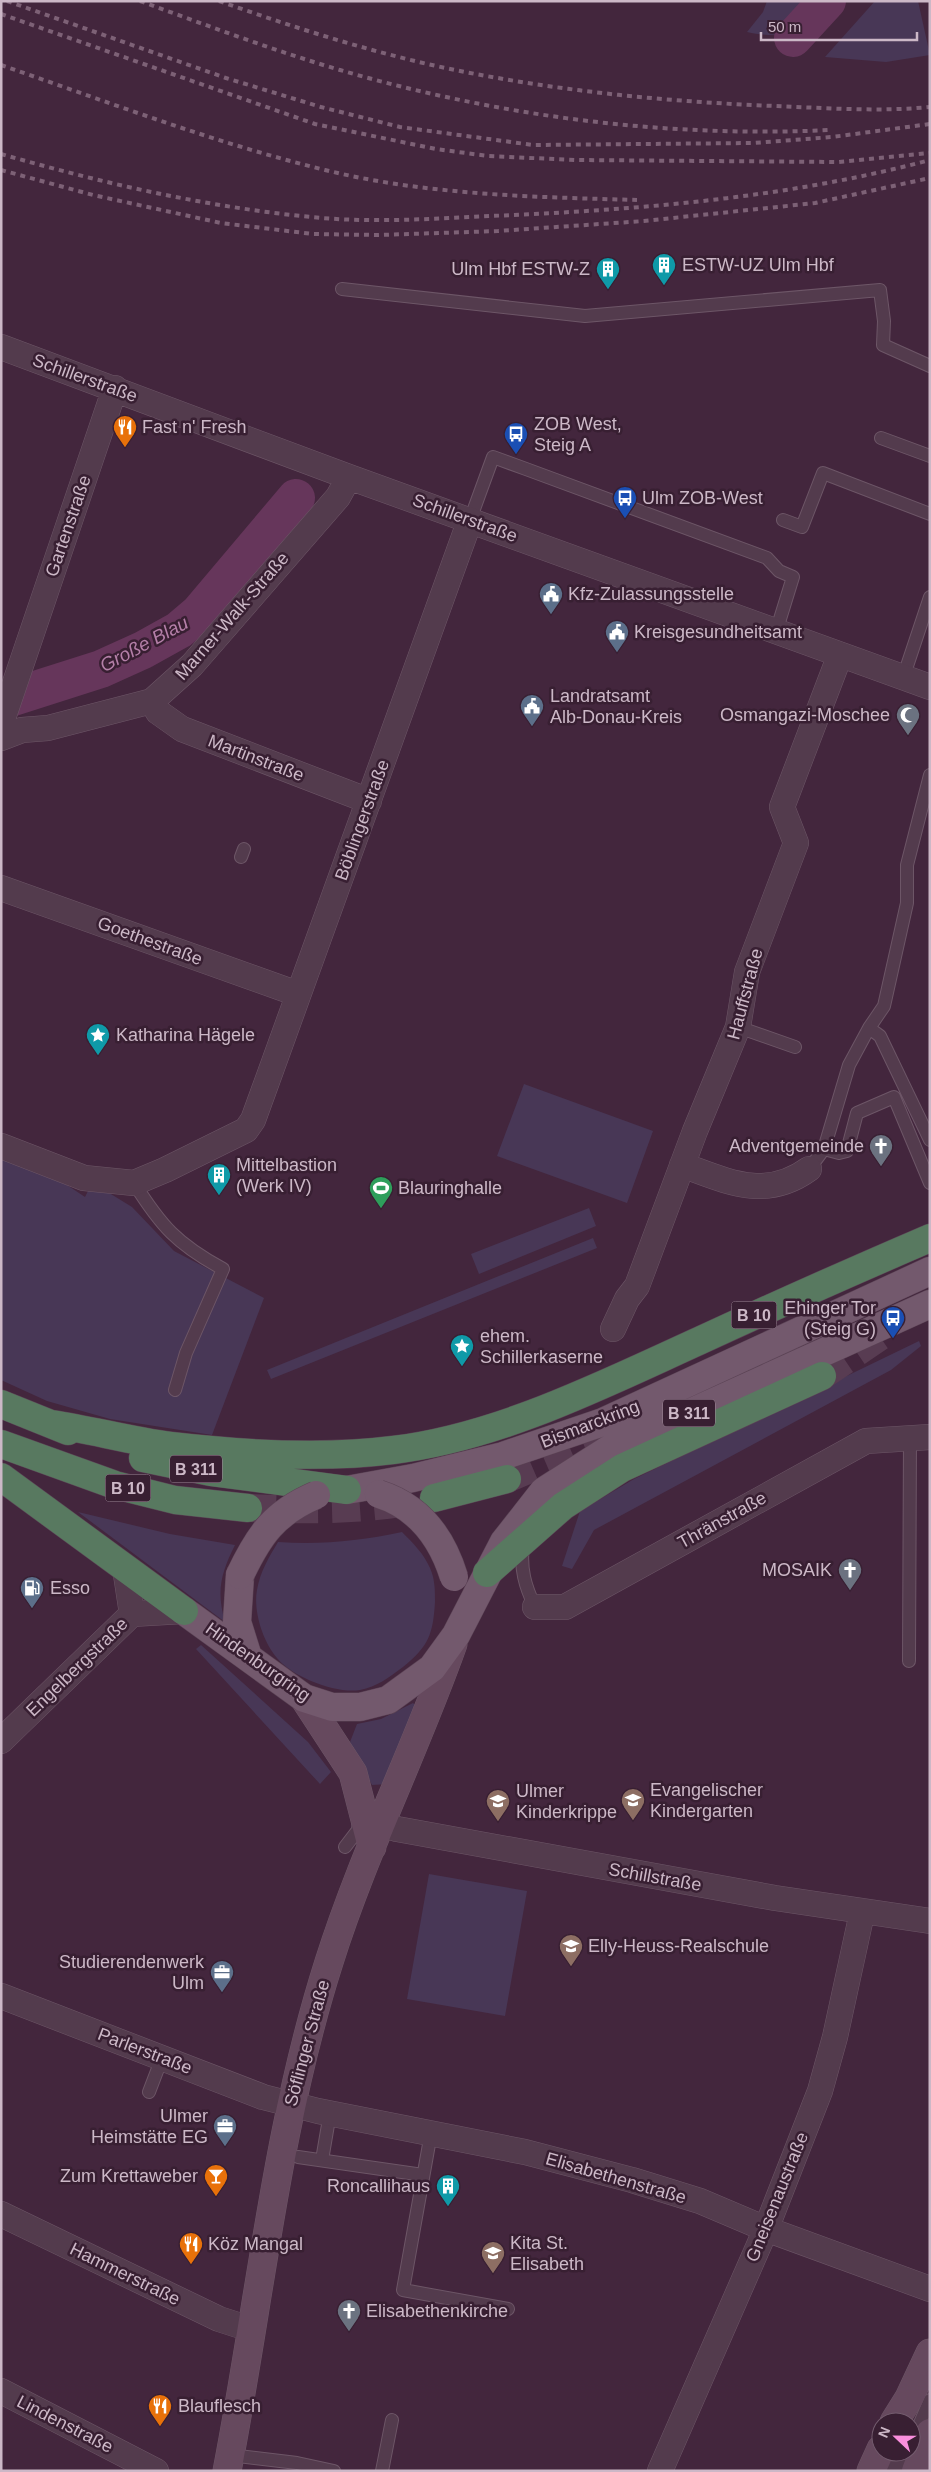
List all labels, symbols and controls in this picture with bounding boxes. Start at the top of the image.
scale bar [761,10,917,42]
text: 50 m [768,18,801,35]
building icon: ESTW-UZ Ulm Hbf [651,252,677,286]
place label: ESTW-UZ Ulm Hbf [682,255,835,275]
building icon: Ulm Hbf ESTW-Z [595,256,621,290]
place label: Ulm Hbf ESTW-Z [451,259,590,279]
street label: Schillerstraße [30,350,140,406]
restaurant icon: Fast n' Fresh [112,414,138,448]
place label: ZOB West, Steig A [534,414,622,455]
place label: Fast n' Fresh [142,417,246,437]
bus stop icon: ZOB West, Steig A [503,421,529,455]
street label: Gartenstraße [41,473,95,579]
bus stop icon: Ulm ZOB-West [612,485,638,519]
place label: Ulm ZOB-West [642,488,763,508]
street label: Schillerstraße [410,490,520,546]
street label: Marner-Walk-Straße [171,548,293,684]
public building icon: Kfz-Zulassungsstelle [538,581,564,615]
place label: Kfz-Zulassungsstelle [568,584,734,604]
water label: Große Blau [96,612,192,676]
public building icon: Kreisgesundheitsamt [604,619,630,653]
place label: Kreisgesundheitsamt [634,622,802,642]
place label: Landratsamt Alb-Donau-Kreis [550,686,682,727]
public building icon: Landratsamt Alb-Donau-Kreis [519,693,545,727]
mosque icon: Osmangazi-Moschee [895,702,921,736]
place label: Osmangazi-Moschee [720,705,890,725]
street label: Martinstraße [205,731,307,785]
street label: Böblingerstraße [331,757,393,883]
street label: Goethestraße [95,913,205,969]
street label: Hauffstraße [723,946,767,1042]
place icon: Katharina Hägele [85,1022,111,1056]
place label: Katharina Hägele [116,1025,255,1045]
church icon: Adventgemeinde [868,1133,894,1167]
place label: Adventgemeinde [729,1136,864,1156]
place label: Mittelbastion (Werk IV) [236,1155,337,1196]
building icon: Mittelbastion (Werk IV) [206,1162,232,1196]
sports icon: Blauringhalle [368,1175,394,1209]
place label: Blauringhalle [398,1178,502,1198]
place label: Ehinger Tor (Steig G) [784,1298,876,1339]
road number: B 10 [732,1302,776,1328]
bus stop icon: Ehinger Tor (Steig G) [880,1305,906,1339]
place label: ehem. Schillerkaserne [480,1326,603,1367]
place icon: ehem. Schillerkaserne [449,1333,475,1367]
street label: Bismarckring [538,1396,642,1452]
road number: B 311 [663,1400,715,1426]
road number: B 311 [170,1456,222,1482]
road number: B 10 [106,1475,150,1502]
street label: Thränstraße [674,1487,770,1553]
church icon: MOSAIK [837,1557,863,1591]
place label: MOSAIK [762,1560,832,1580]
fuel station icon: Esso [19,1575,45,1609]
place label: Esso [50,1578,90,1598]
street label: Engelbergstraße [22,1614,132,1720]
street label: Hindenburgring [202,1619,314,1705]
place label: Evangelischer Kindergarten [650,1780,763,1821]
place label: Ulmer Kinderkrippe [516,1781,617,1822]
school or university icon: Evangelischer Kindergarten [620,1787,646,1821]
school or university icon: Ulmer Kinderkrippe [485,1788,511,1822]
street label: Schillstraße [607,1859,703,1895]
school or university icon: Elly-Heuss-Realschule [558,1933,584,1967]
place label: Elly-Heuss-Realschule [588,1936,769,1956]
place label: Studierendenwerk Ulm [59,1952,205,1993]
office icon: Studierendenwerk Ulm [209,1959,235,1993]
street label: Söflinger Straße [281,1978,333,2108]
street label: Parlerstraße [95,2024,195,2078]
place label: Ulmer Heimstätte EG [91,2106,208,2147]
office icon: Ulmer Heimstätte EG [212,2113,238,2147]
street label: Gneisenaustraße [742,2129,812,2265]
street label: Elisabethenstraße [544,2148,688,2208]
bar icon: Zum Krettaweber [203,2163,229,2197]
place label: Zum Krettaweber [60,2166,198,2186]
building icon: Roncallihaus [435,2173,461,2207]
place label: Roncallihaus [327,2176,430,2196]
restaurant icon: Köz Mangal [178,2231,204,2265]
place label: Kita St. Elisabeth [510,2233,584,2274]
place label: Köz Mangal [208,2234,303,2254]
street label: Hammerstraße [67,2239,183,2309]
school or university icon: Kita St. Elisabeth [480,2240,506,2274]
church icon: Elisabethenkirche [336,2298,362,2332]
place label: Elisabethenkirche [366,2301,508,2321]
street label: Lindenstraße [14,2391,116,2457]
restaurant icon: Blauflesch [147,2393,173,2427]
place label: Blauflesch [178,2396,261,2416]
north arrow [871,2412,921,2462]
text: N [875,2424,893,2440]

